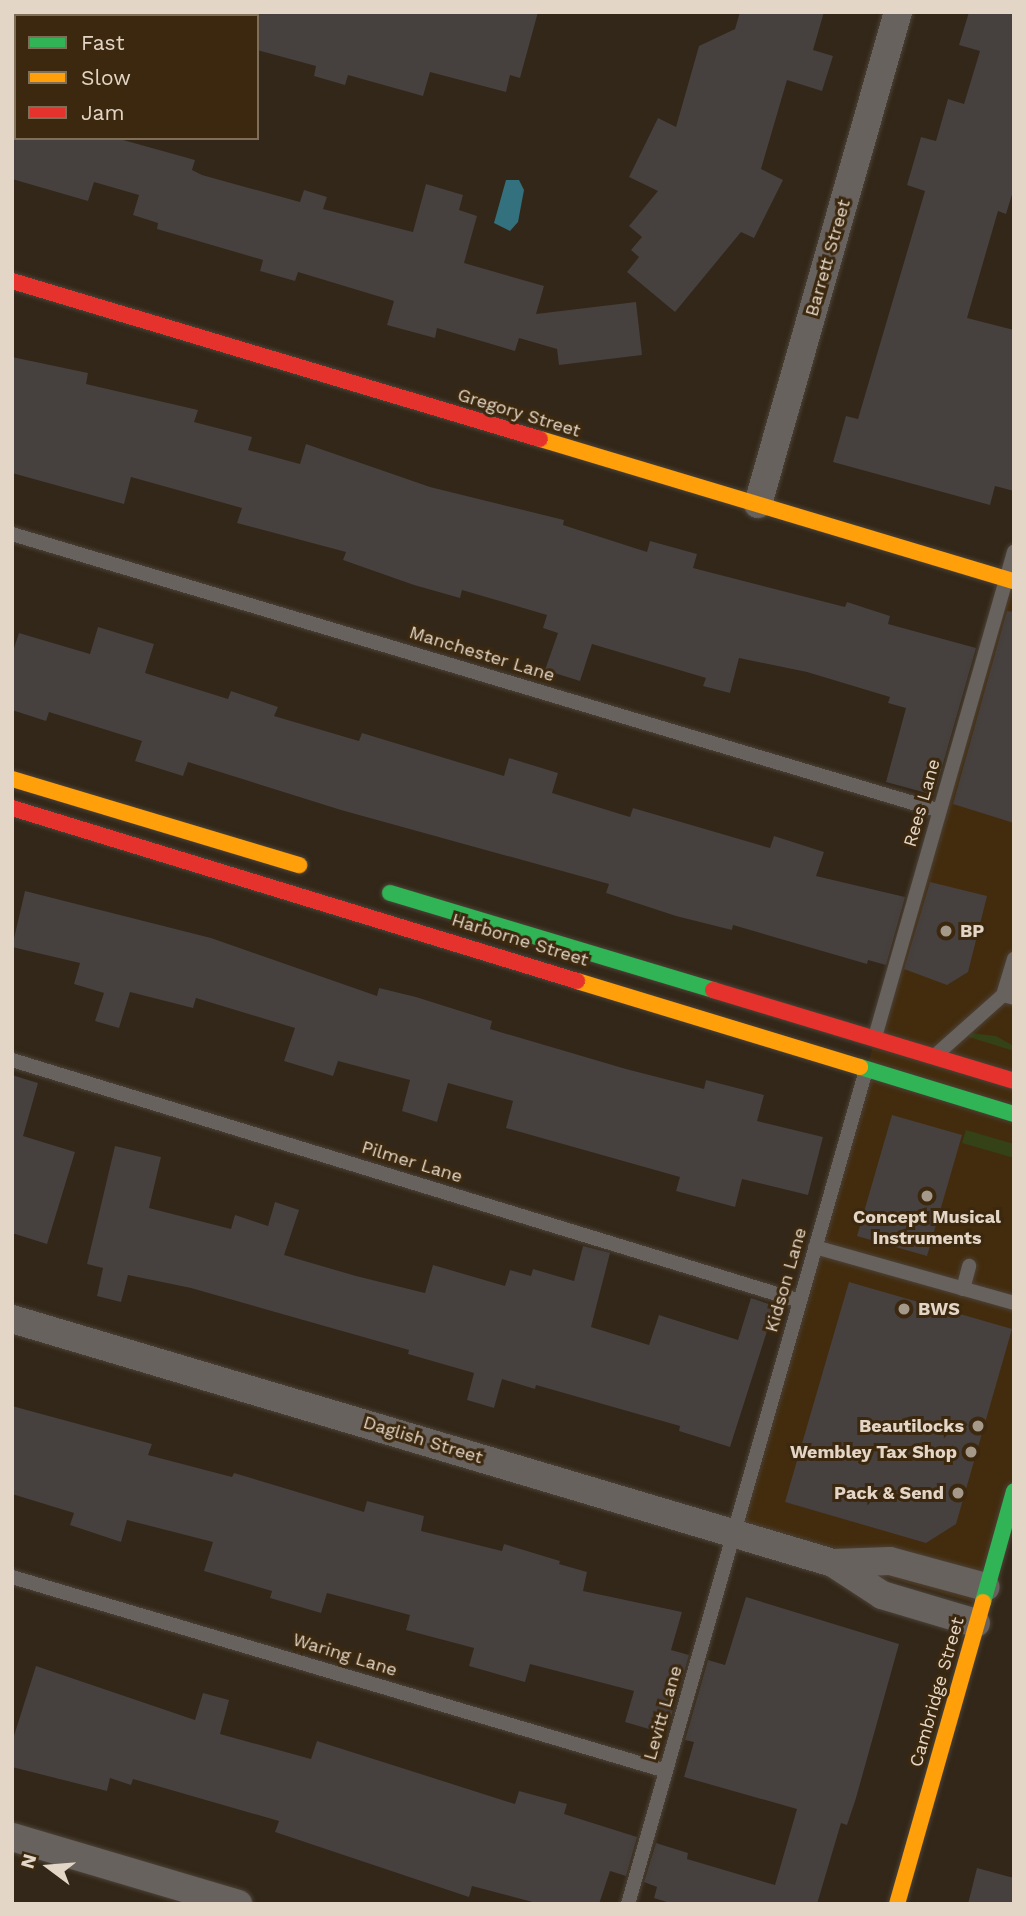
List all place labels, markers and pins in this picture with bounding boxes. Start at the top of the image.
place label: BP [960,920,984,942]
marker: BP [938,923,954,939]
marker: Concept Musical Instruments [919,1188,935,1204]
place label: Concept Musical Instruments [853,1207,1001,1250]
place label: BWS [918,1298,960,1320]
marker: BWS [896,1301,912,1317]
place label: Beautilocks [859,1415,964,1437]
marker: Beautilocks [970,1418,986,1434]
place label: Wembley Tax Shop [789,1441,957,1463]
marker: Wembley Tax Shop [963,1444,979,1460]
place label: Pack & Send [834,1482,944,1504]
marker: Pack & Send [950,1485,966,1501]

